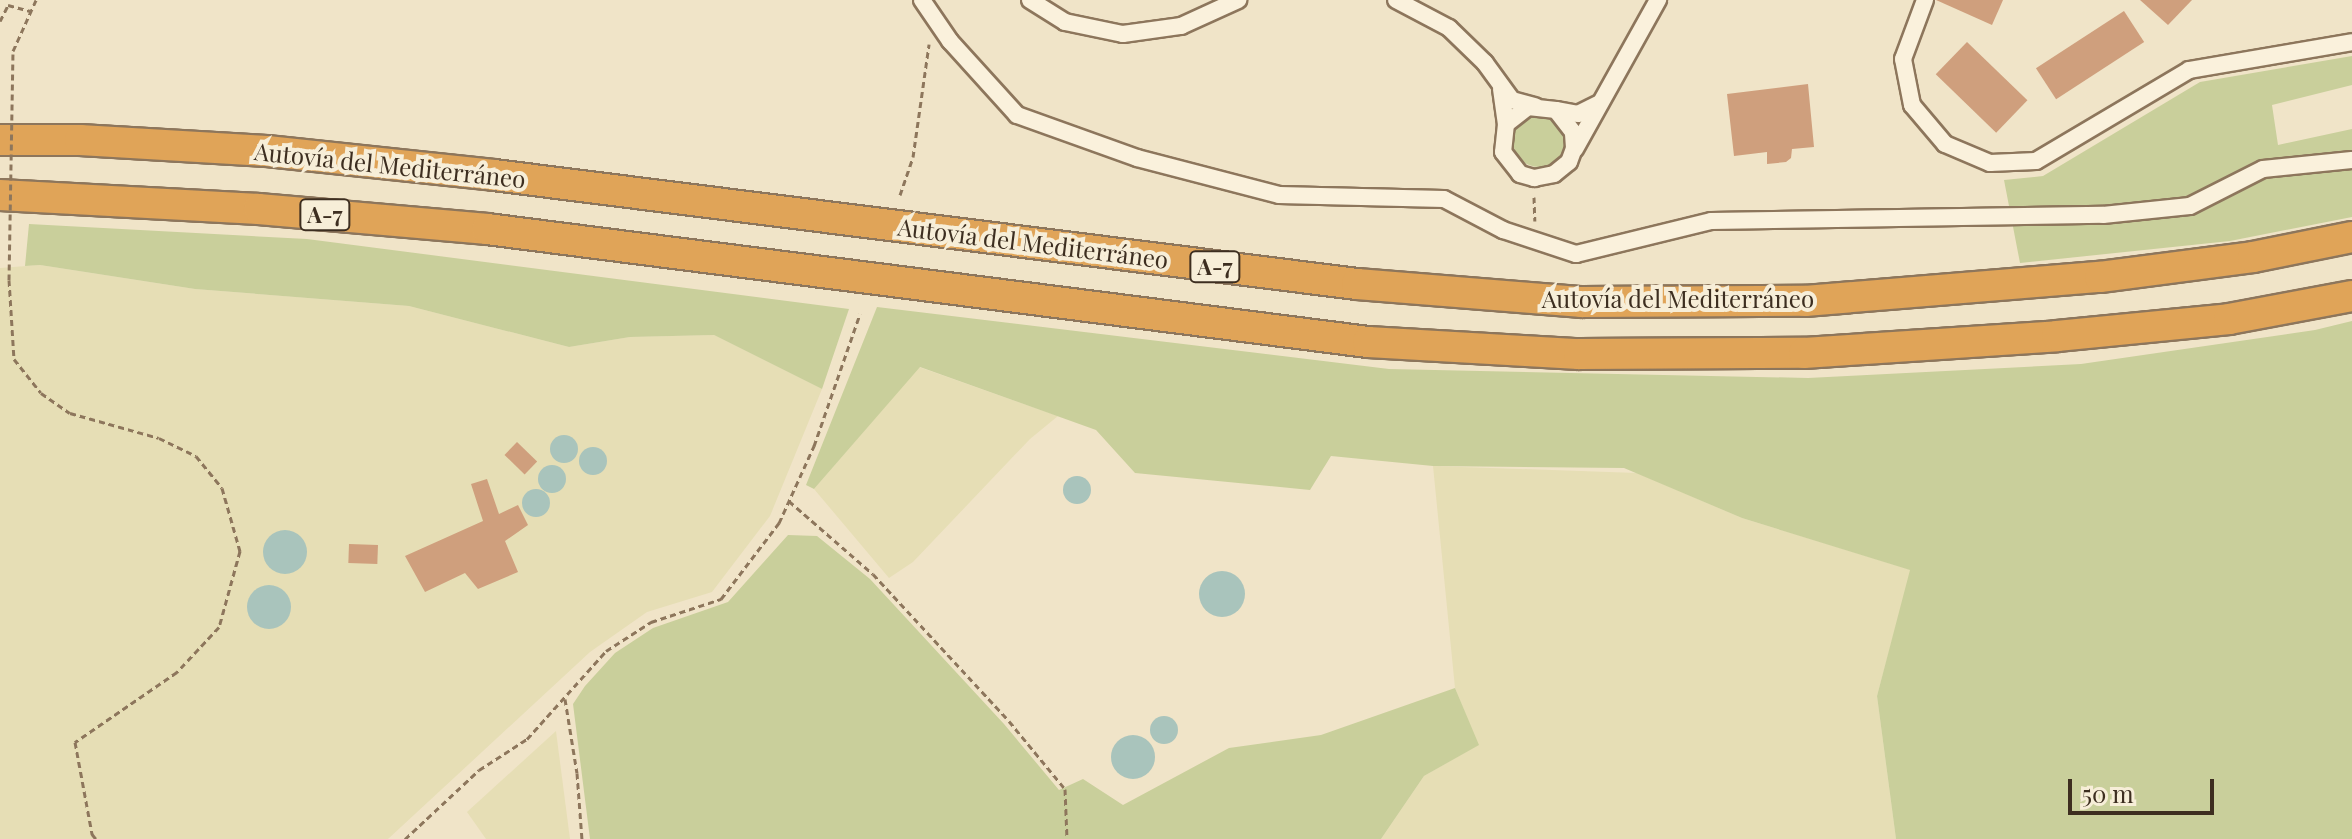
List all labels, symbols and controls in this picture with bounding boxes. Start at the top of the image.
street label: Autovía del Mediterráneo [253,136,527,194]
road number: A-7 [299,197,351,233]
street label: Autovía del Mediterráneo [896,212,1170,274]
road number: A-7 [1189,249,1241,285]
street label: Autovía del Mediterráneo [1542,285,1814,313]
scale bar [2072,763,2218,813]
text: 50 m [2082,777,2134,809]

